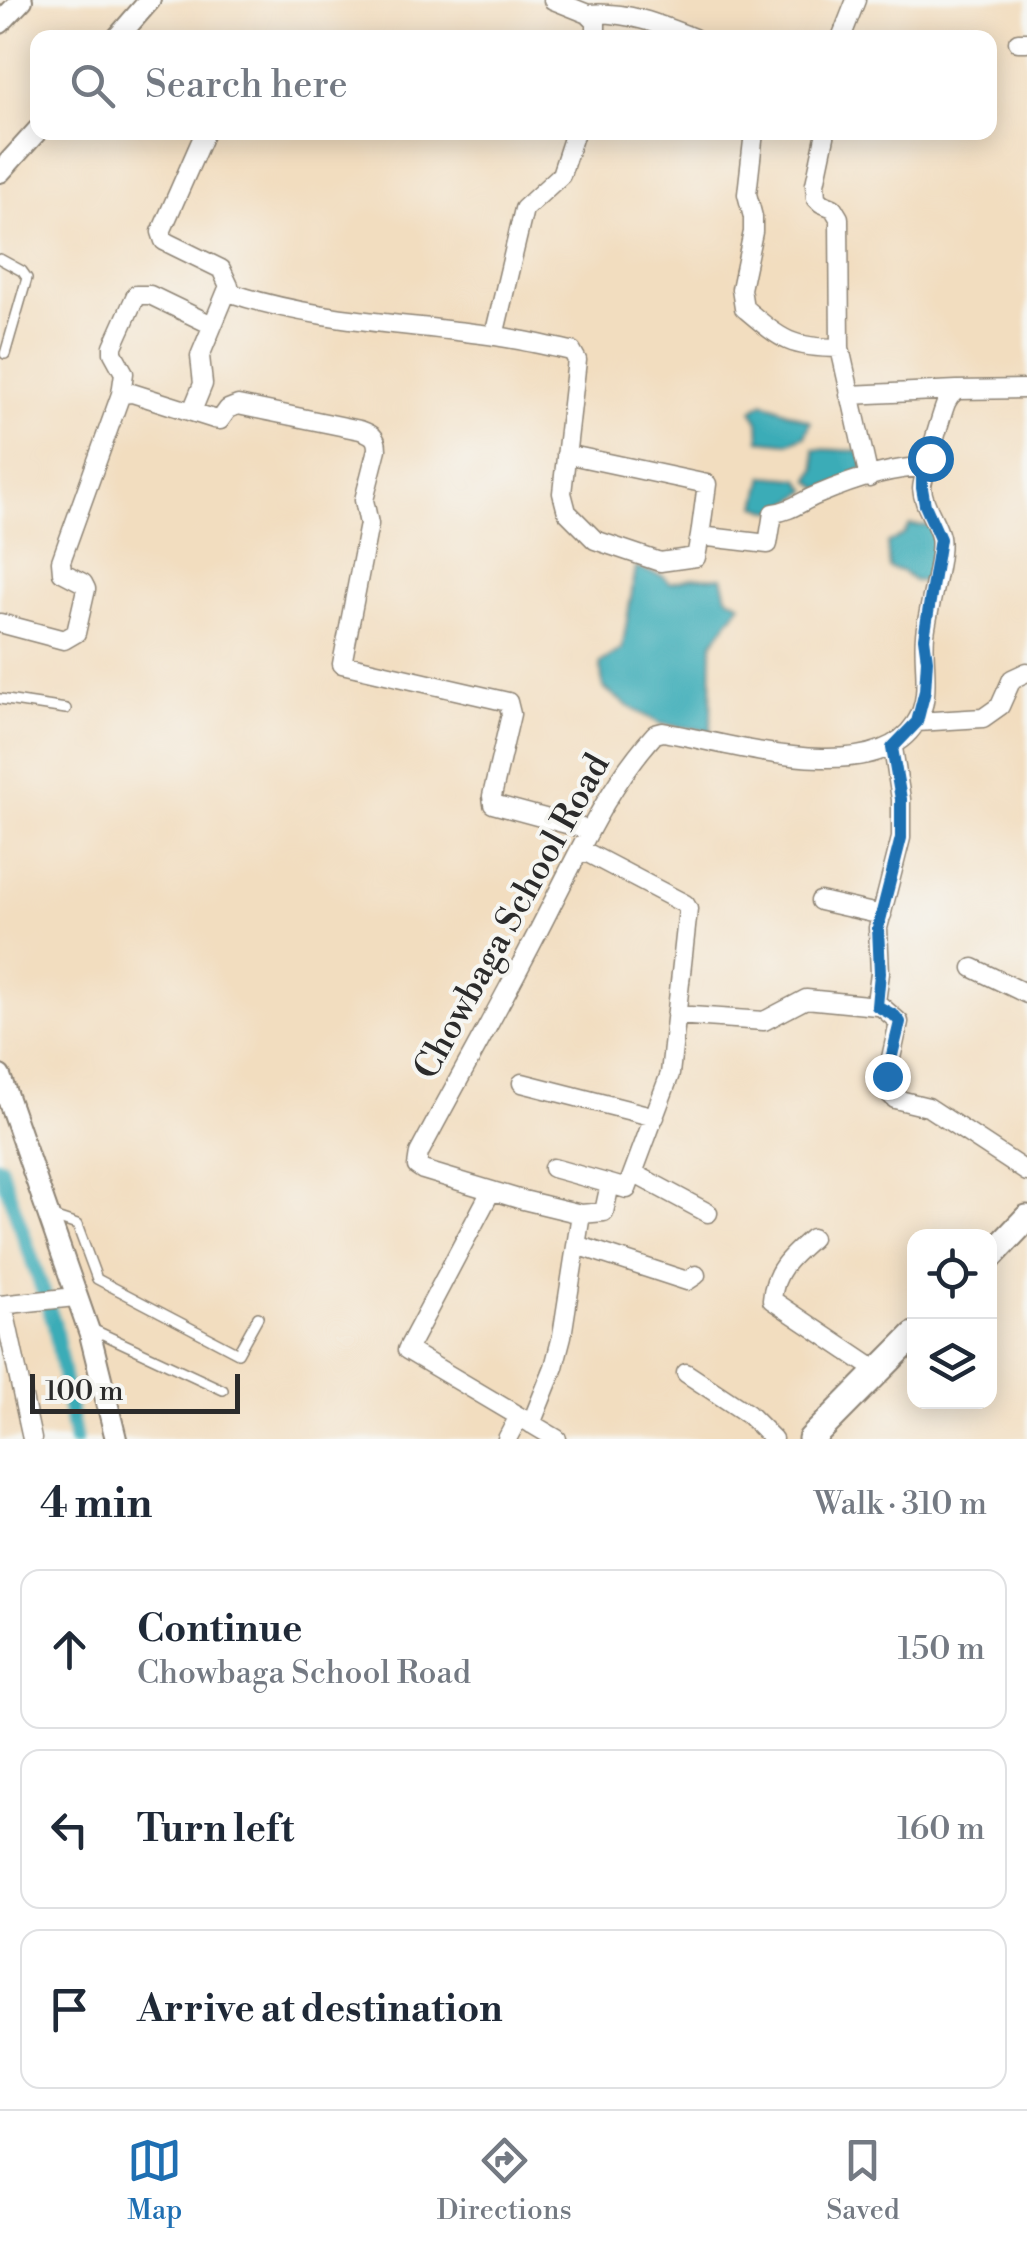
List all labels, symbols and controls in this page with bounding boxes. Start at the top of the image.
search box [30,30,997,140]
icon: search [65,58,120,113]
text: Search here [145,62,348,109]
route start [908,436,954,482]
street label: Chowbaga School Road [405,747,620,1087]
route end [865,1054,911,1100]
map controls [907,1229,997,1409]
button: locate [907,1229,997,1319]
button: layers [907,1319,997,1409]
scale bar [30,1369,240,1414]
text: 100 m [45,1374,124,1409]
text: 4 min [40,1478,152,1531]
text: Walk · 310 m [814,1484,987,1524]
text: Continue [137,1606,302,1653]
icon: ahead [42,1622,97,1677]
text: 150 m [898,1629,985,1669]
text: Chowbaga School Road [137,1653,471,1693]
icon: left [42,1802,97,1857]
text: Turn left [137,1806,294,1853]
text: 160 m [897,1809,985,1849]
icon: arrive [42,1982,97,2037]
text: Arrive at destination [137,1986,503,2033]
tab: Map [127,2133,182,2228]
tab: Directions [437,2133,572,2228]
tab: Saved [826,2133,900,2228]

